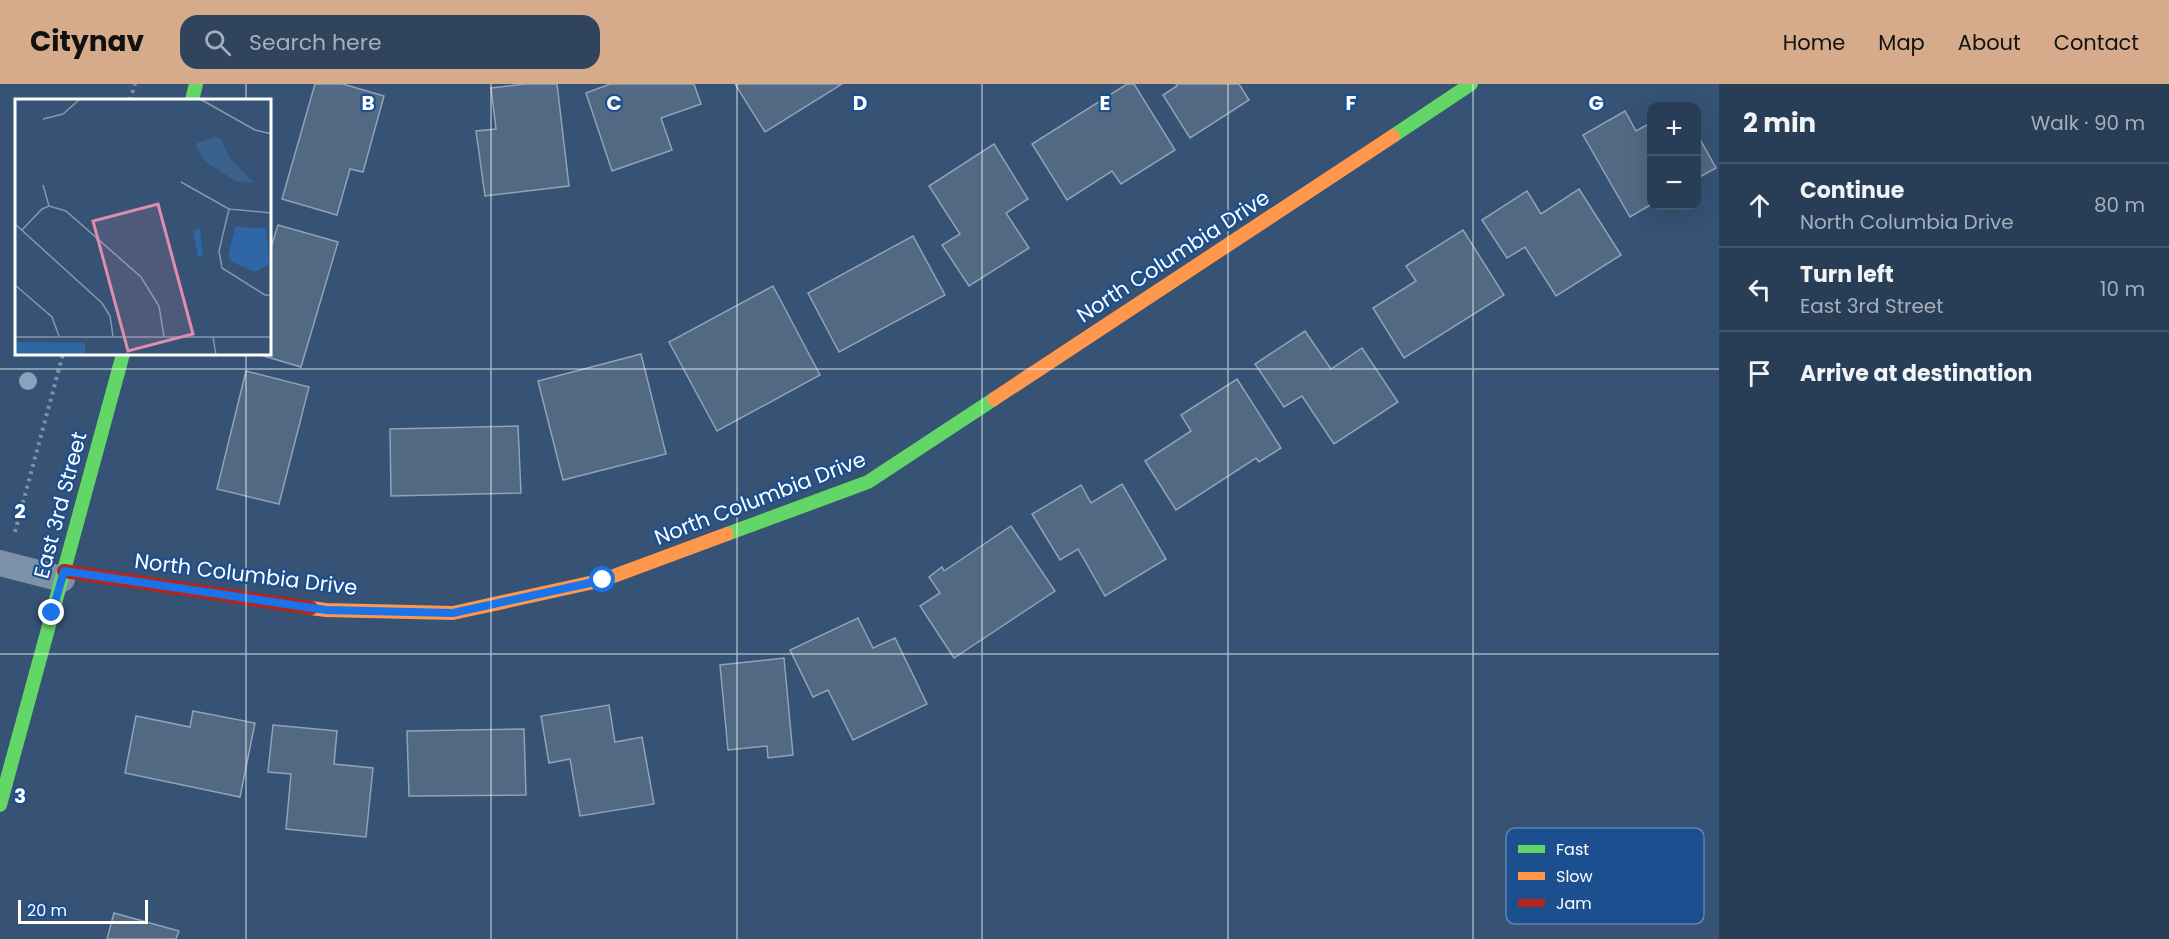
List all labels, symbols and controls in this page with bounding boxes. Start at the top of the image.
search box [180,15,600,69]
text: Citynav [30,22,144,61]
icon: search [201,26,234,59]
text: Search here [249,27,382,58]
text: Home [1783,28,1845,57]
text: Map [1878,28,1925,57]
text: About [1958,28,2021,57]
text: Contact [2054,28,2139,57]
text: B [361,89,375,117]
text: C [606,89,622,117]
text: D [853,89,867,117]
text: E [1100,89,1110,117]
text: F [1346,89,1357,117]
text: G [1588,89,1604,117]
inset map [15,99,272,356]
map controls [1647,102,1701,210]
button: + [1647,102,1701,156]
text: 2 min [1743,105,1816,141]
text: Walk · 90 m [2031,109,2145,137]
button: − [1647,156,1701,210]
text: Continue [1800,175,1904,206]
street label: North Columbia Drive [1071,183,1275,329]
icon: ahead [1743,189,1776,222]
text: 80 m [2094,191,2145,219]
text: North Columbia Drive [1800,208,2014,236]
text: Turn left [1800,259,1894,290]
icon: left [1743,273,1776,306]
text: 10 m [2100,275,2145,303]
text: East 3rd Street [1800,292,1944,320]
icon: arrive [1743,357,1776,390]
text: Arrive at destination [1800,358,2032,389]
street label: East 3rd Street [26,428,94,582]
street label: North Columbia Drive [650,444,870,552]
text: 2 [14,497,26,525]
street label: North Columbia Drive [133,546,359,602]
route start [589,566,615,592]
route end [38,599,64,625]
text: 3 [14,782,26,810]
legend [1506,828,1704,924]
text: Fast [1556,838,1589,861]
text: Slow [1556,865,1593,888]
text: Jam [1556,892,1592,915]
scale bar [18,897,148,924]
text: 20 m [27,899,67,922]

